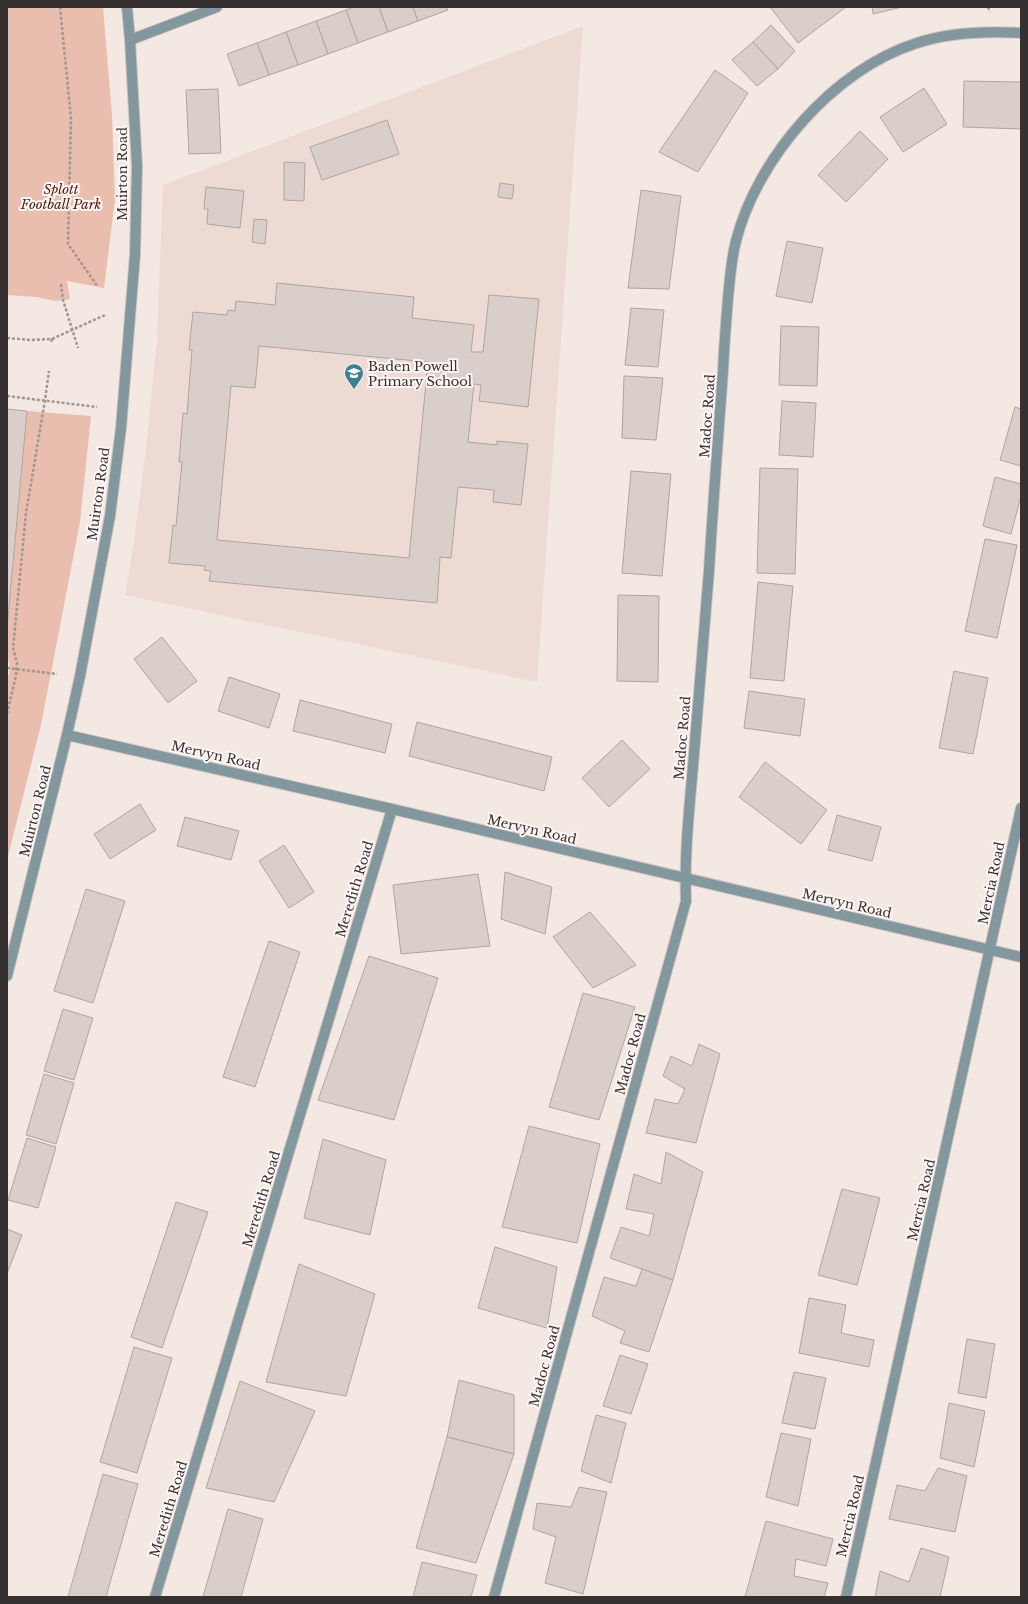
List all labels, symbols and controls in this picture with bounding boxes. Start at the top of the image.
street label: Muirton Road [114,127,131,221]
park label: Splott Football Park [20,181,102,213]
place label: Baden Powell Primary School [368,358,472,390]
school or university icon: Baden Powell Primary School [343,362,365,390]
street label: Madoc Road [696,373,719,459]
street label: Muirton Road [84,446,113,542]
street label: Madoc Road [670,695,695,781]
street label: Mervyn Road [170,737,262,774]
street label: Muirton Road [16,763,55,859]
street label: Mervyn Road [486,811,578,848]
street label: Meredith Road [332,839,377,940]
street label: Mercia Road [974,840,1009,926]
street label: Mervyn Road [801,885,893,922]
street label: Madoc Road [611,1011,650,1097]
street label: Meredith Road [239,1149,284,1250]
street label: Mercia Road [904,1157,939,1243]
street label: Madoc Road [525,1323,564,1409]
street label: Meredith Road [146,1459,191,1560]
street label: Mercia Road [833,1473,868,1559]

